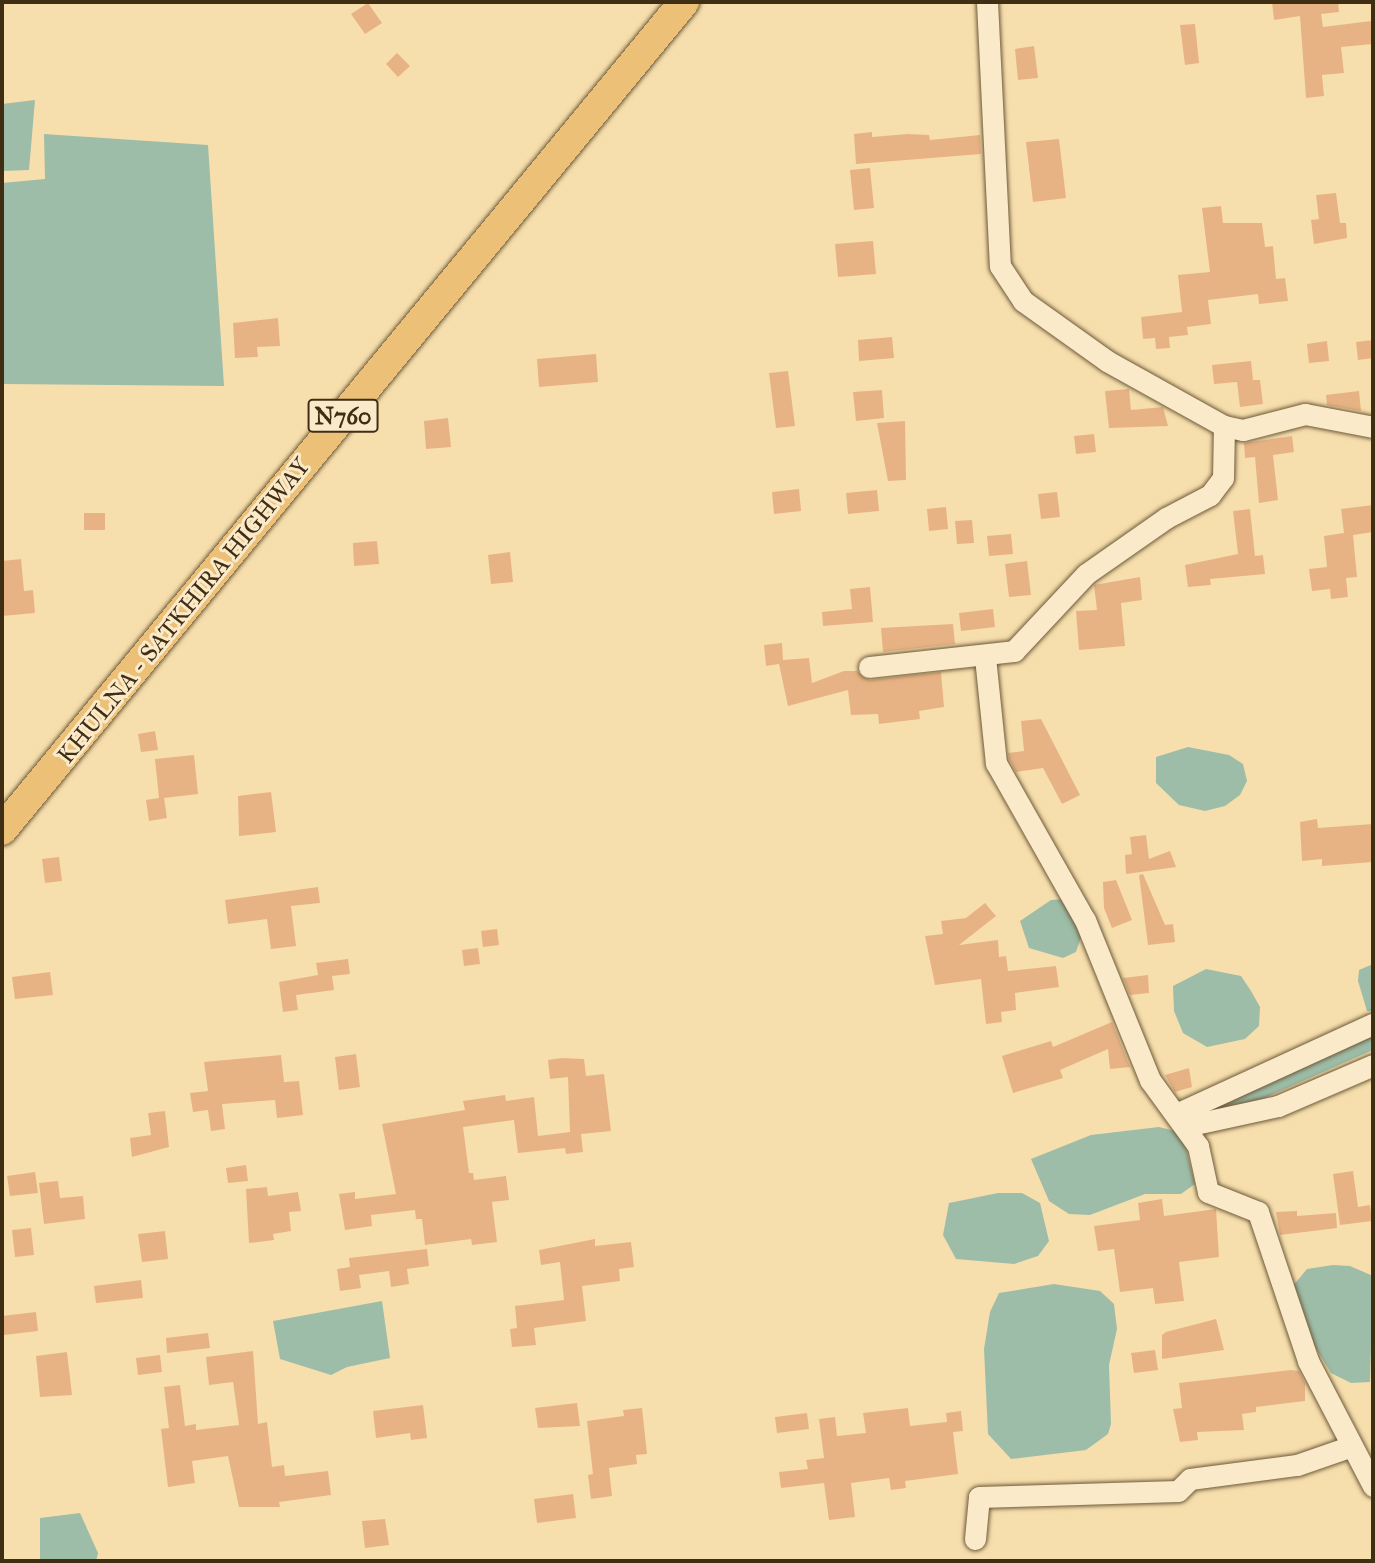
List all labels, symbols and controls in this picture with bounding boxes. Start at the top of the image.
road number: N760 [306,396,380,436]
street label: KHULNA - SATKHIRA HIGHWAY [52,452,316,770]

